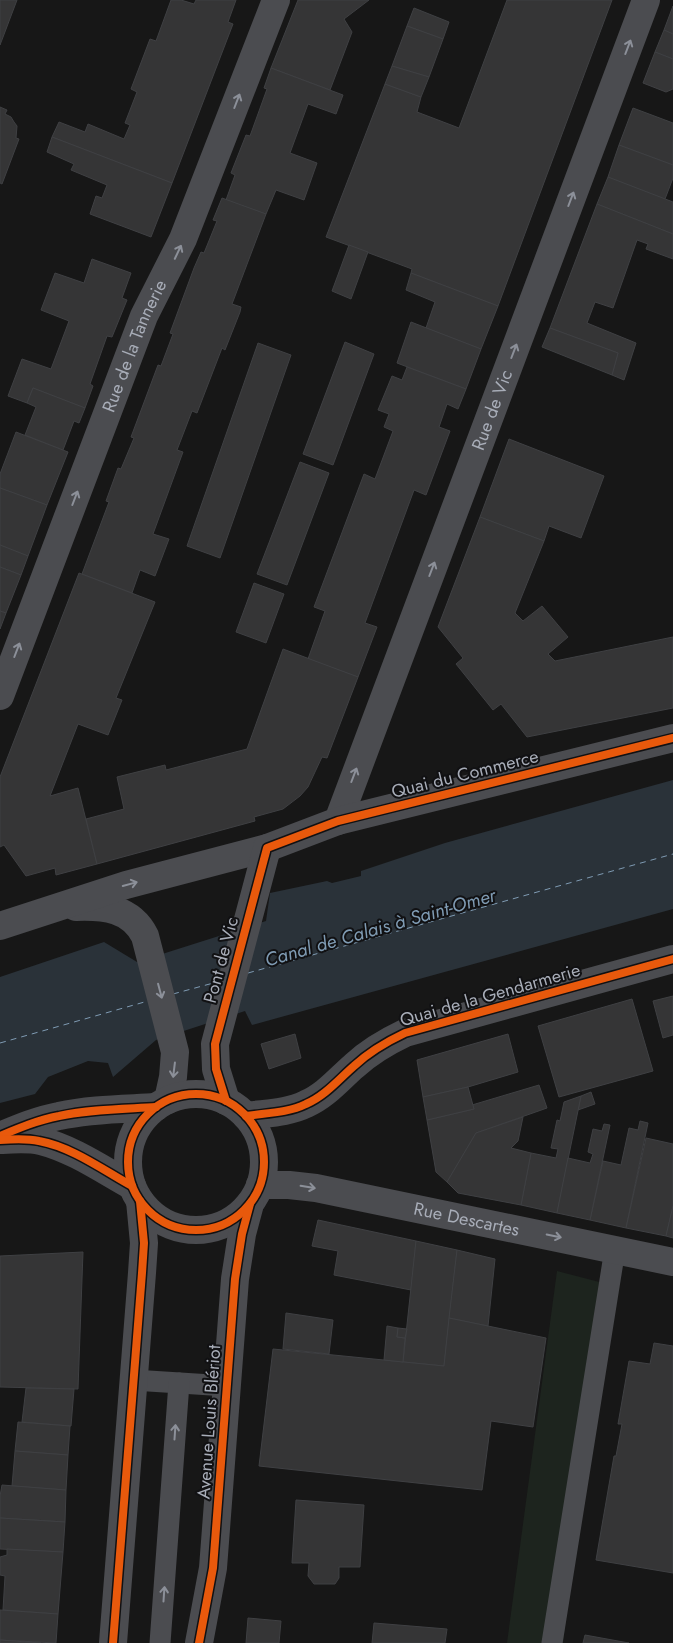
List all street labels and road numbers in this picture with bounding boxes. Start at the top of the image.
street label: Rue de la Tannerie [96,275,173,416]
street label: Rue de Vic [465,366,519,454]
street label: Quai du Commerce [389,743,541,805]
street label: Pont de Vic [197,914,245,1006]
street label: Quai de la Gendarmerie [397,957,583,1033]
street label: Rue Descartes [411,1196,522,1243]
street label: Avenue Louis Blériot [191,1343,227,1500]

